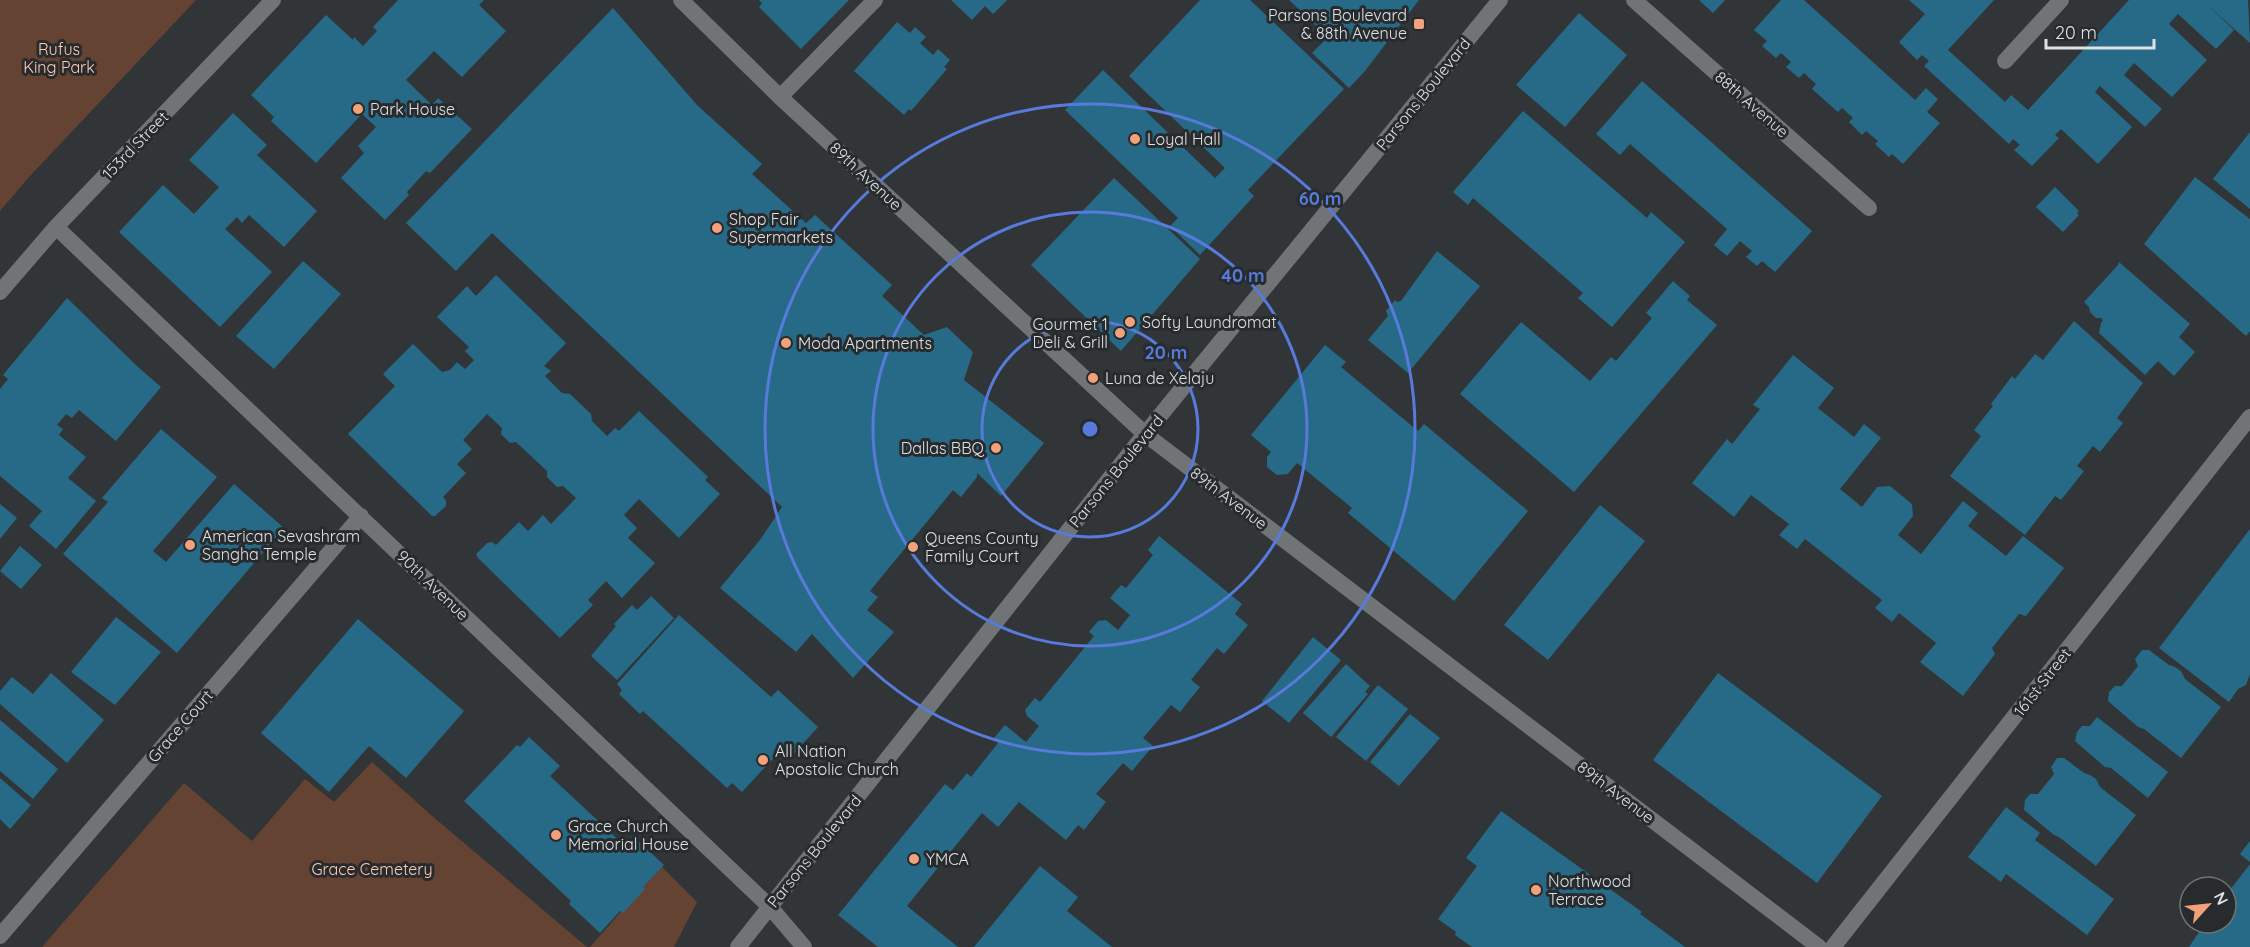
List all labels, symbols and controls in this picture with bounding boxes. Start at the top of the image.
place label: Parsons Boulevard & 88th Avenue [1268,5,1407,43]
scale bar [2046,12,2154,50]
marker: Parsons Boulevard & 88th Avenue [1412,17,1426,31]
text: 20 m [2055,21,2097,44]
street label: Parsons Boulevard [1372,34,1474,154]
park label: Rufus King Park [23,39,95,77]
street label: 88th Avenue [1711,67,1793,141]
place label: Park House [370,99,455,119]
marker: Park House [351,102,365,116]
street label: 153rd Street [98,107,172,183]
place label: Loyal Hall [1147,129,1221,149]
marker: Loyal Hall [1128,132,1142,146]
street label: 89th Avenue [826,138,906,214]
text: 60 m [1299,187,1341,210]
place label: Shop Fair Supermarkets [729,209,833,247]
marker: Shop Fair Supermarkets [710,221,724,235]
text: 40 m [1221,264,1265,287]
place label: Softy Laundromat [1142,312,1277,332]
place label: Gourmet 1 Deli & Grill [1033,314,1108,352]
marker: Softy Laundromat [1123,315,1137,329]
marker: Gourmet 1 Deli & Grill [1113,326,1127,340]
place label: Moda Apartments [798,333,932,353]
marker: Moda Apartments [779,336,793,350]
text: 20 m [1145,341,1187,364]
place label: Luna de Xelaju [1105,368,1214,388]
marker: Luna de Xelaju [1086,371,1100,385]
street label: Parsons Boulevard [1065,411,1167,531]
centre of rings [1080,419,1100,439]
place label: Dallas BBQ [901,438,985,458]
marker: Dallas BBQ [989,441,1003,455]
street label: 89th Avenue [1187,463,1271,533]
place label: American Sevashram Sangha Temple [202,526,360,564]
place label: Queens County Family Court [925,528,1039,566]
marker: American Sevashram Sangha Temple [183,538,197,552]
marker: Queens County Family Court [906,540,920,554]
street label: 90th Avenue [393,546,473,624]
street label: 161st Street [2009,644,2075,720]
street label: Grace Court [143,686,217,766]
place label: All Nation Apostolic Church [775,741,899,779]
marker: All Nation Apostolic Church [756,753,770,767]
street label: 89th Avenue [1574,757,1658,827]
street label: Parsons Boulevard [763,791,865,911]
place label: Grace Church Memorial House [568,816,689,854]
marker: Grace Church Memorial House [549,828,563,842]
place label: YMCA [926,849,969,869]
marker: YMCA [907,852,921,866]
park label: Grace Cemetery [311,859,433,879]
place label: Northwood Terrace [1548,871,1631,909]
north arrow [2178,875,2238,935]
marker: Northwood Terrace [1529,883,1543,897]
text: N [2210,888,2233,908]

